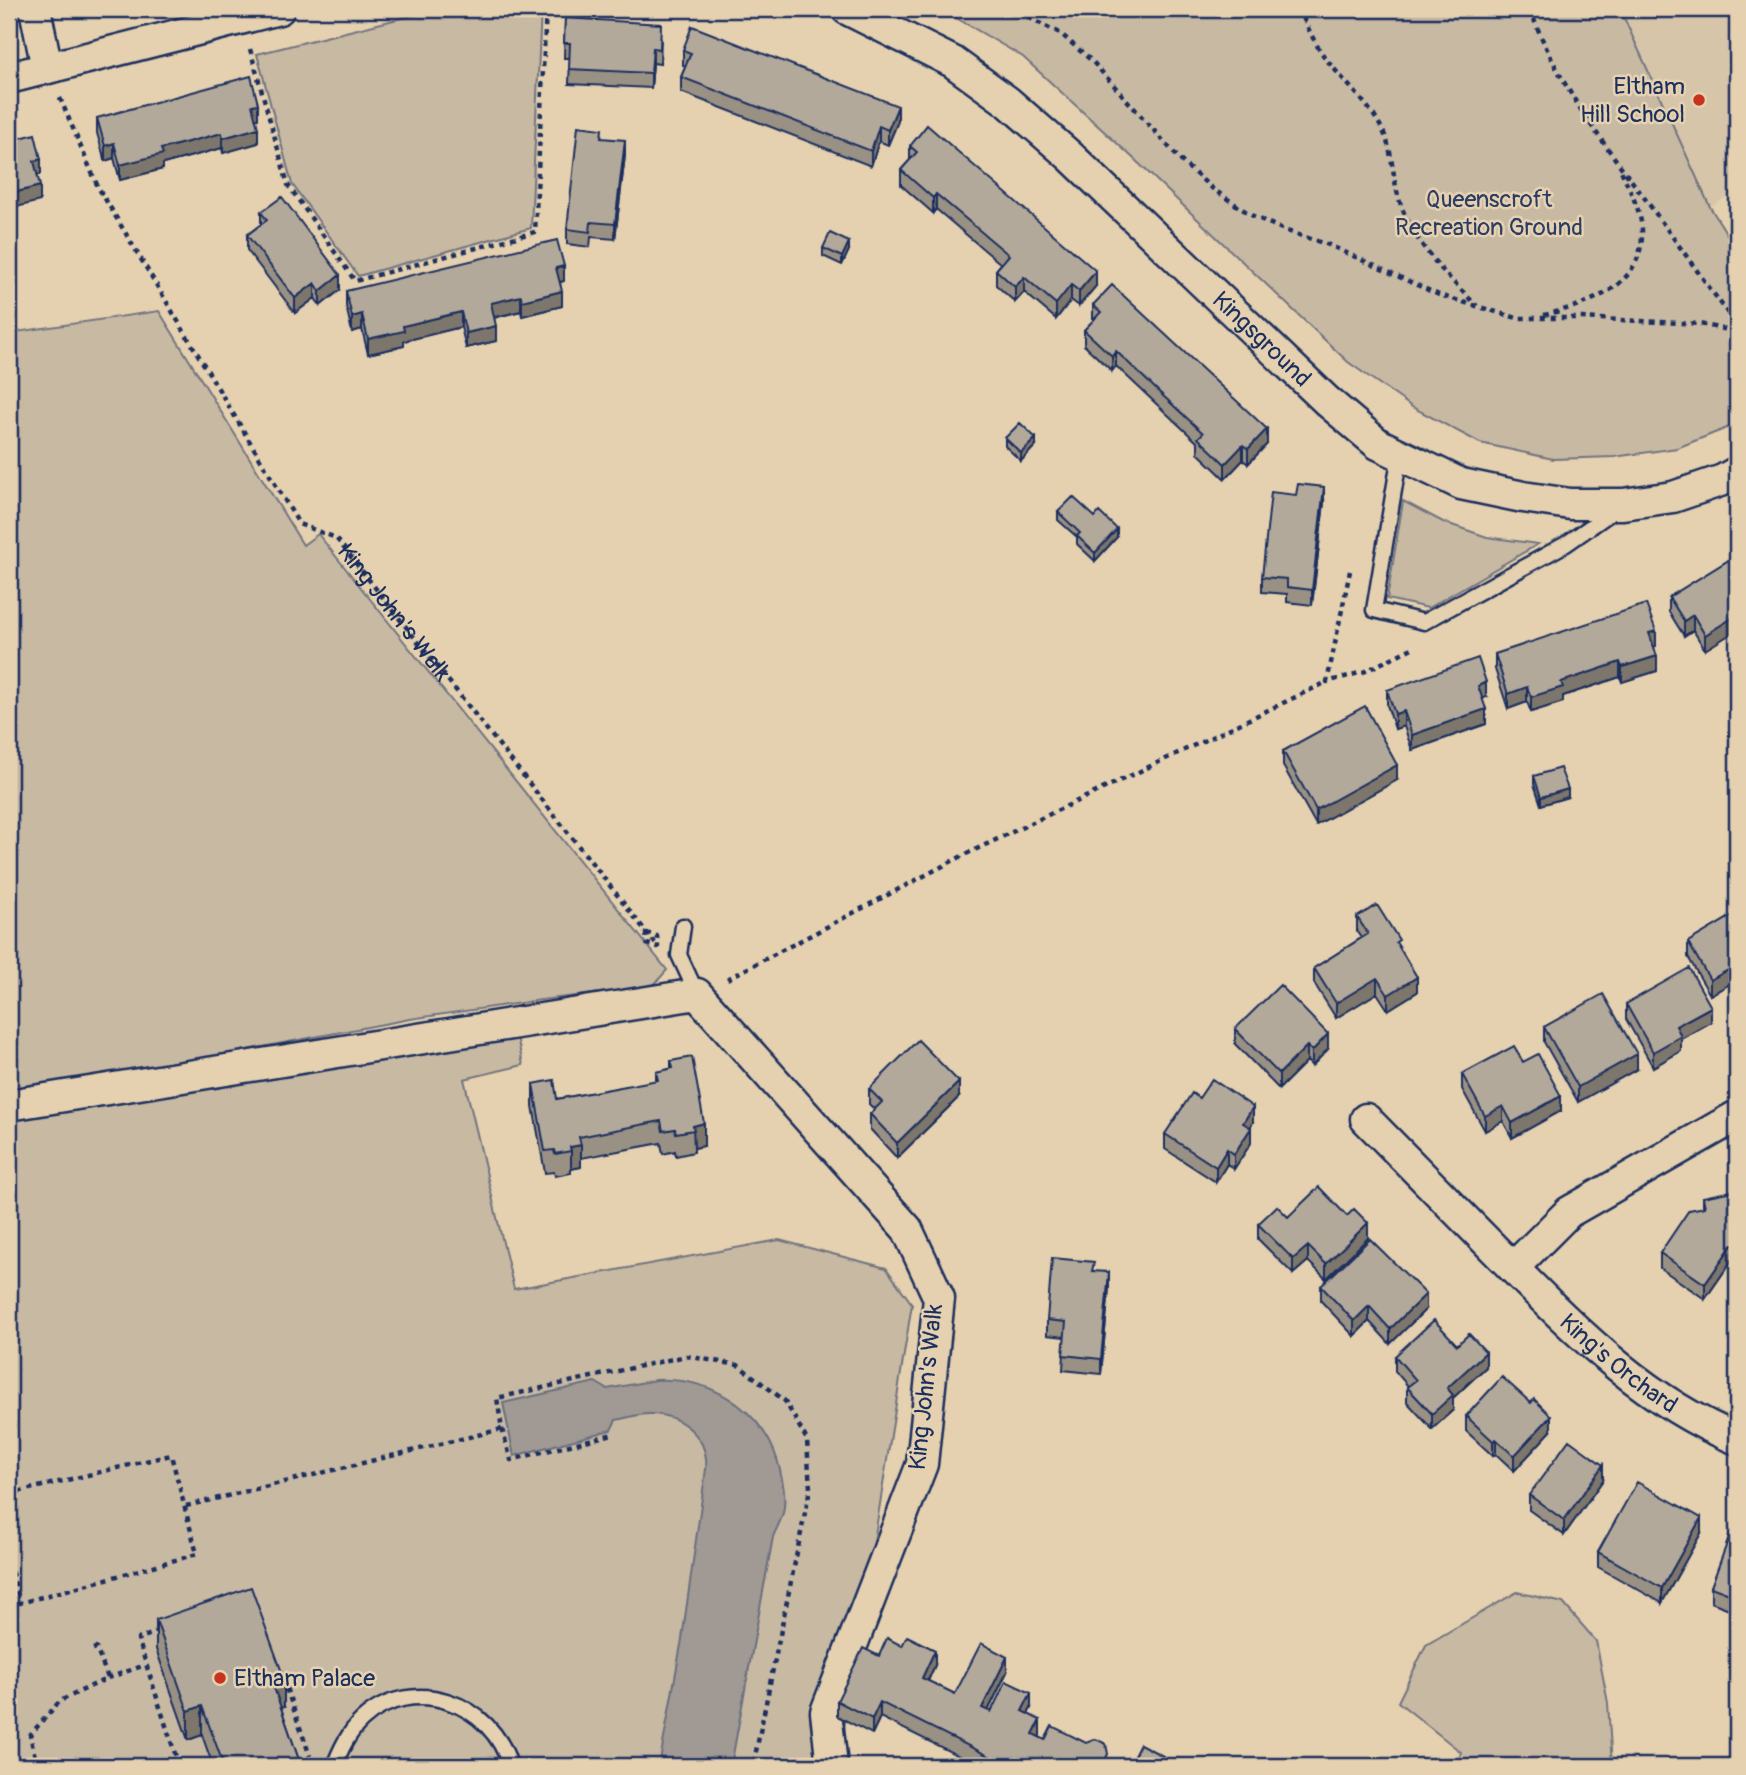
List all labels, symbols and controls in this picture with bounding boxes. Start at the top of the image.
place label: Eltham Hill School [1580,72,1685,129]
marker: Eltham Hill School [1691,92,1707,108]
park label: Queenscroft Recreation Ground [1395,185,1583,242]
street label: Kingsground [1207,285,1317,393]
street label: King John's Walk [331,538,457,687]
street label: King John's Walk [903,1303,949,1471]
street label: King's Orchard [1554,1307,1683,1420]
place label: Eltham Palace [234,1664,375,1693]
marker: Eltham Palace [212,1670,228,1686]

